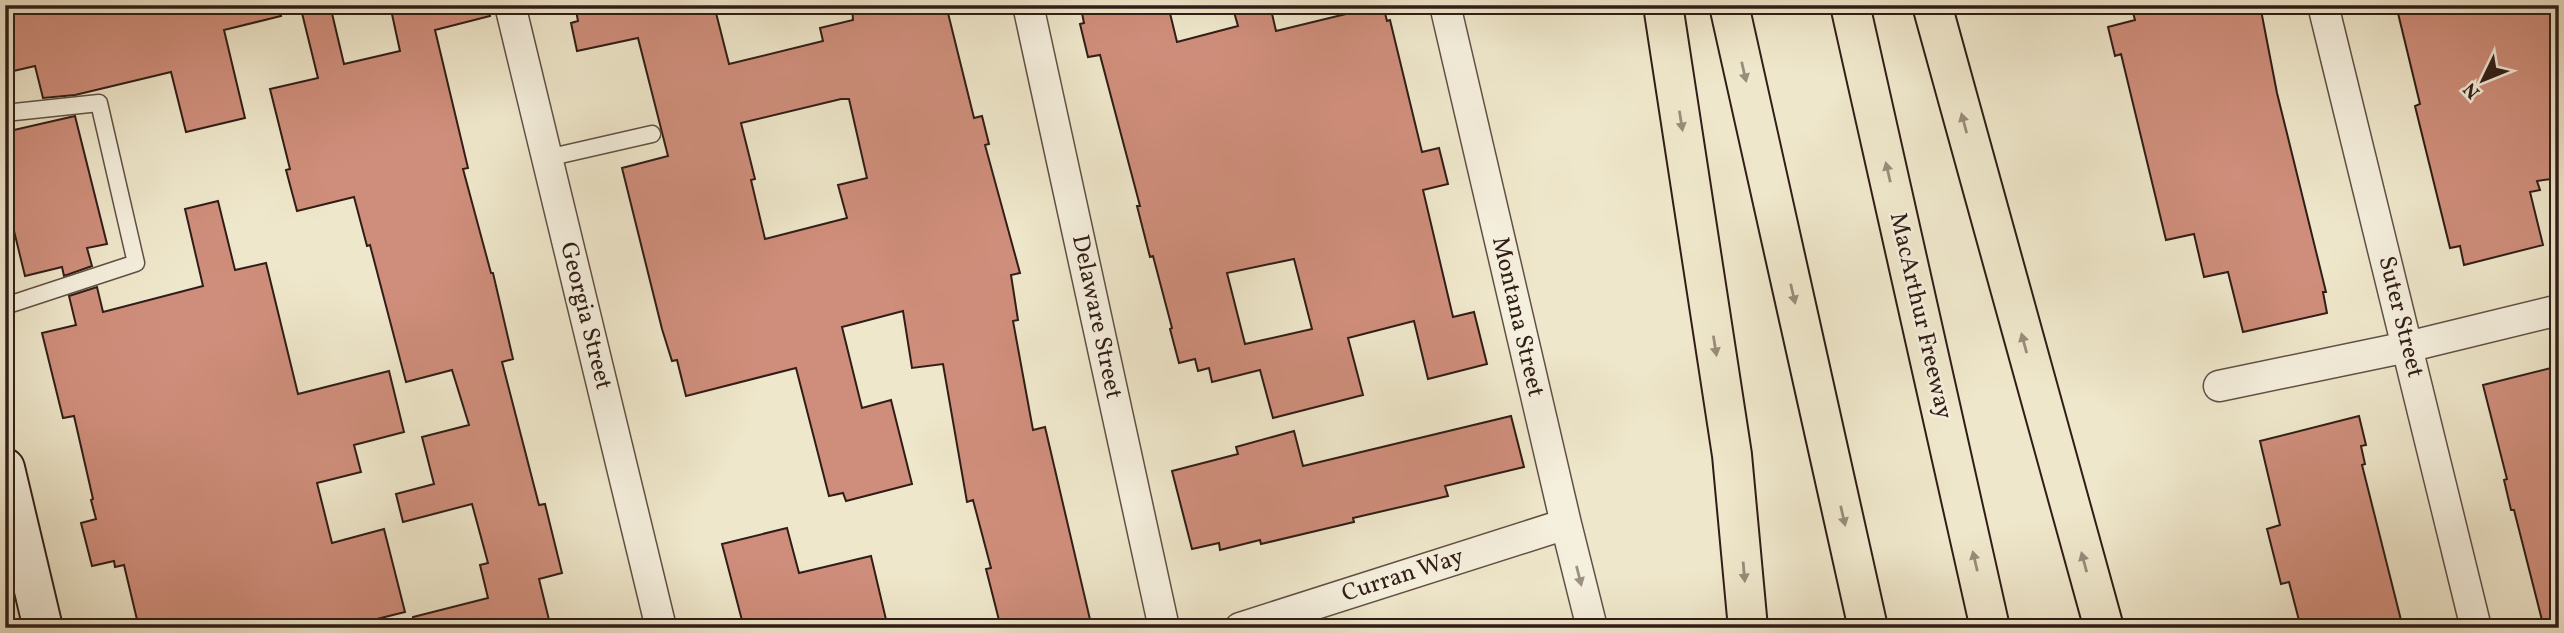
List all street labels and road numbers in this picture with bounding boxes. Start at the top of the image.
street label: MacArthur Freeway [1880,209,1960,423]
street label: Delaware Street [1062,232,1130,402]
street label: Montana Street [1482,234,1552,400]
street label: Georgia Street [550,239,620,393]
street label: Suter Street [2368,253,2432,381]
street label: Curran Way [1338,540,1468,612]

